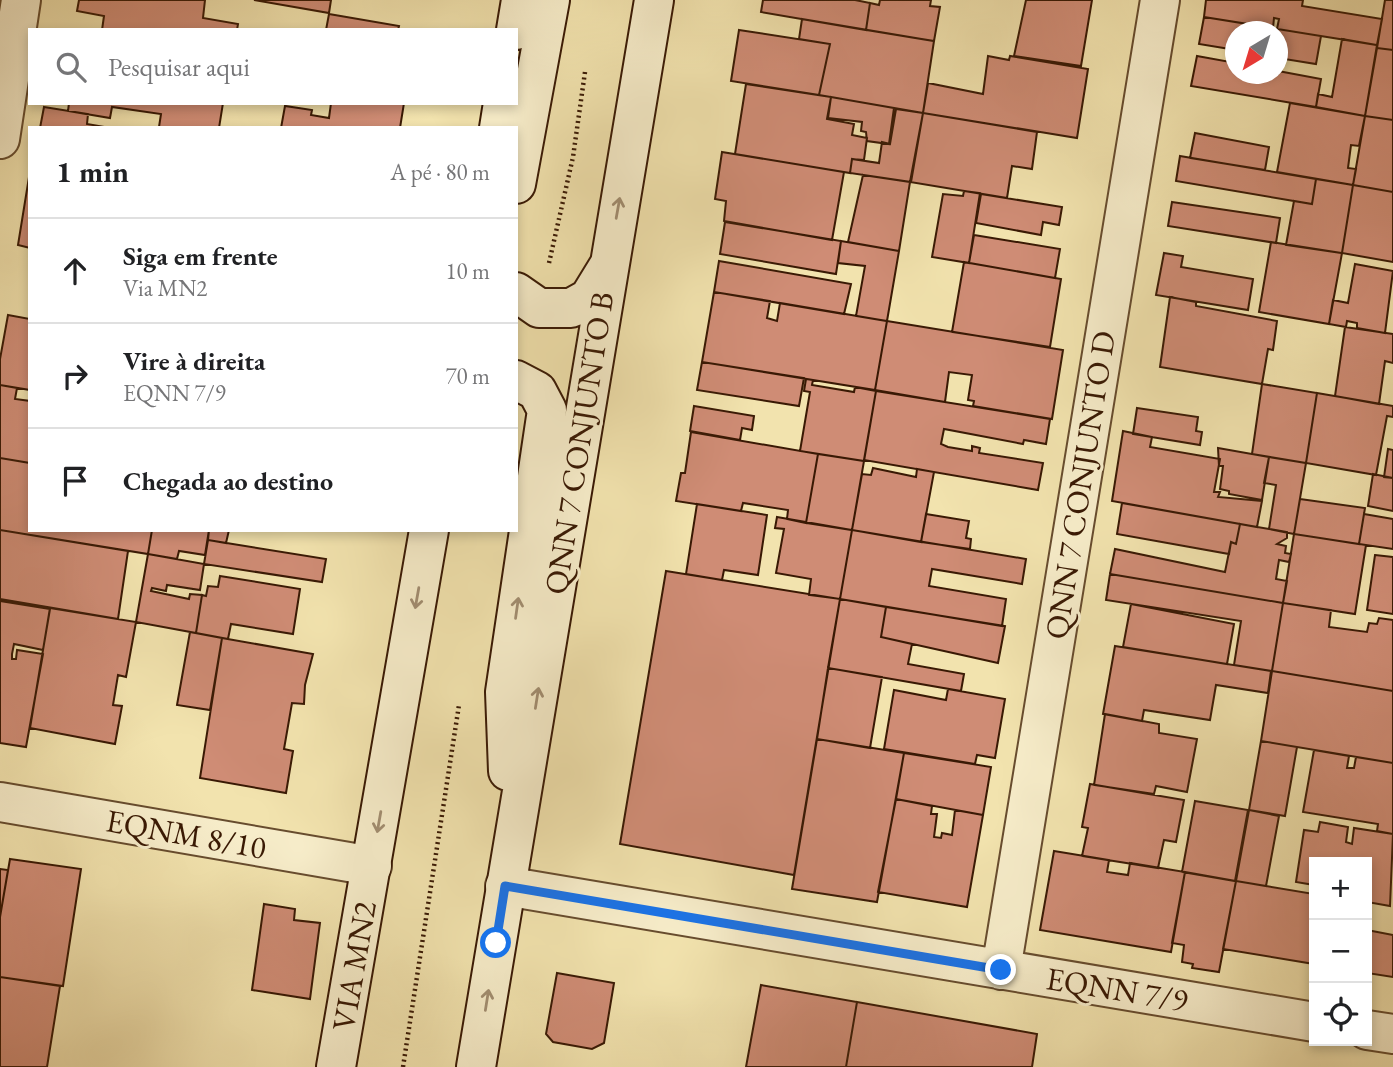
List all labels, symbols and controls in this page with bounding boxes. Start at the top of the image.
north arrow [1225,21,1288,84]
search box [28,28,518,105]
icon: search [52,48,90,86]
text: Pesquisar aqui [108,50,250,84]
text: 1 min [56,152,129,191]
text: A pé · 80 m [390,157,490,187]
one-way arrow [612,197,626,220]
text: Siga em frente [123,239,278,273]
icon: ahead [56,252,94,290]
text: 10 m [445,256,490,286]
text: Via MN2 [123,273,207,303]
street label: QNN 7 CONJUNTO B [534,289,624,597]
street label: QNN 7 CONJUNTO D [1035,328,1125,642]
text: Vire à direita [123,344,265,378]
icon: right [56,357,94,395]
text: 70 m [445,361,490,391]
text: EQNN 7/9 [123,378,226,408]
icon: arrive [56,462,94,500]
text: Chegada ao destino [123,464,333,498]
one-way arrow [410,586,424,608]
one-way arrow [511,597,524,620]
one-way arrow [531,687,544,710]
street label: EQNM 8/10 [103,799,269,869]
one-way arrow [372,810,385,833]
map controls [1309,857,1372,1046]
button: + [1309,857,1372,920]
street label: VIA MN2 [322,897,386,1034]
button: − [1309,920,1372,983]
route start [480,927,511,958]
route end [985,954,1016,985]
street label: EQNN 7/9 [1043,957,1191,1021]
button: locate [1309,983,1372,1046]
one-way arrow [481,989,494,1012]

